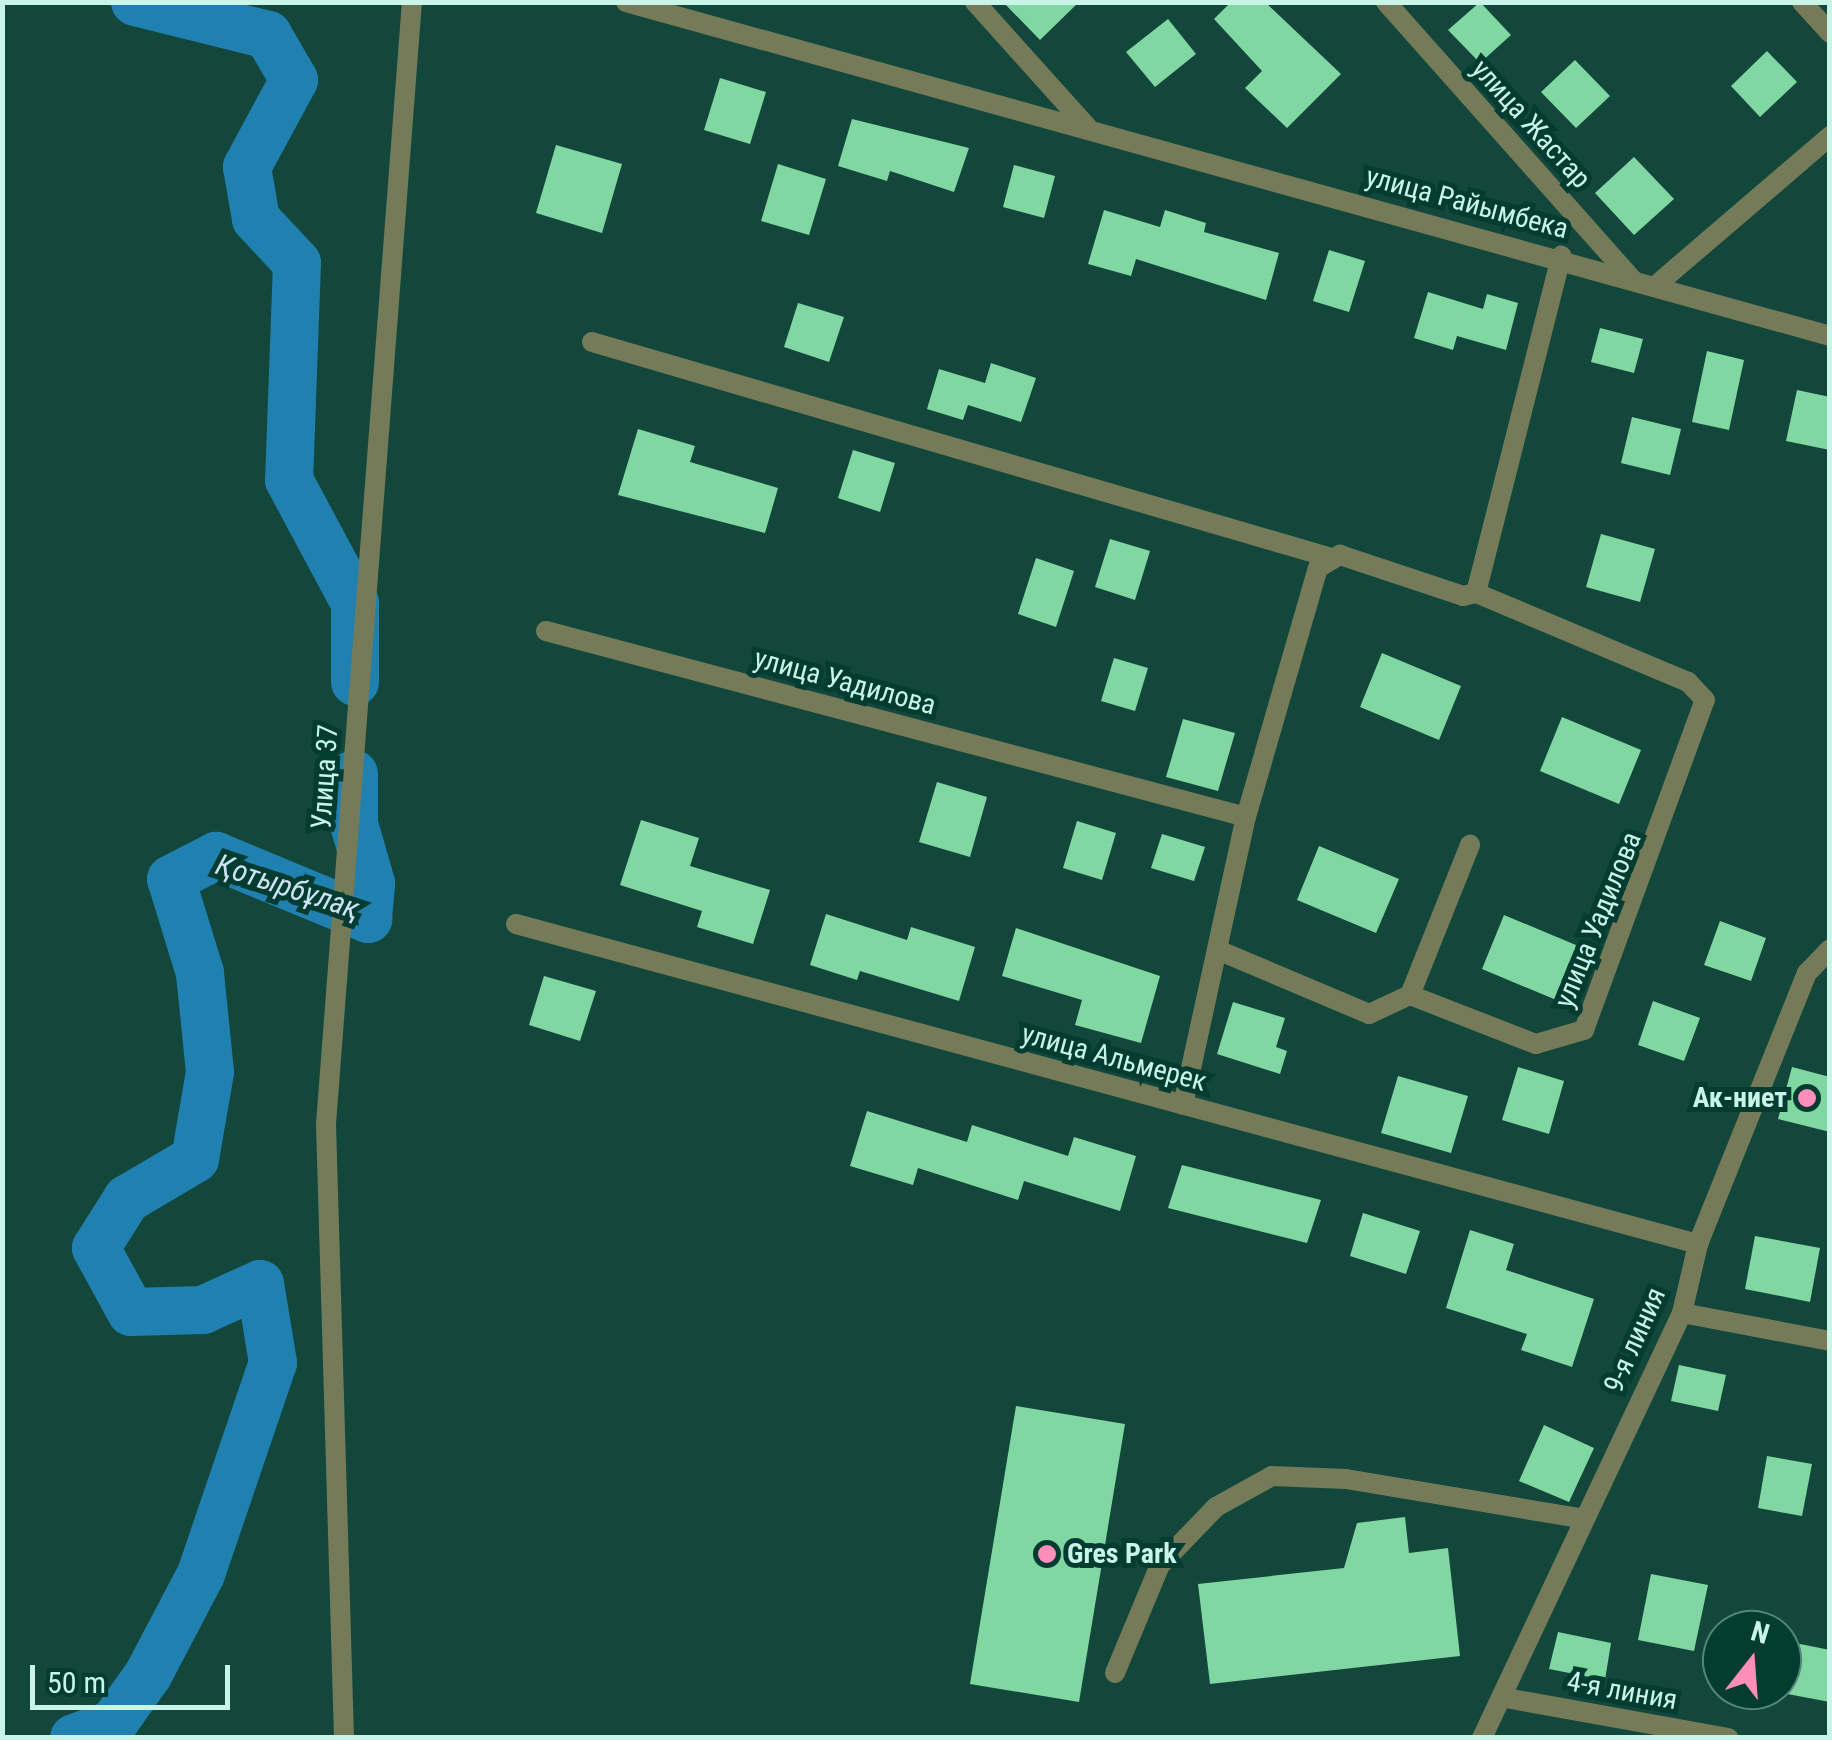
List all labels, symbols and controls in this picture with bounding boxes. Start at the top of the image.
street label: улица Жастар [1464,53,1598,195]
street label: улица Райымбека [1362,160,1572,246]
street label: улица Уадилова [751,642,939,722]
street label: Улица 37 [305,723,345,831]
street label: улица Уадилова [1547,827,1649,1013]
water label: Қотырбұлақ [211,847,365,927]
street label: улица Альмерек [1018,1017,1210,1099]
place label: Ак-ниет [1693,1081,1787,1115]
marker: Ак-ниет [1796,1087,1818,1109]
street label: 9-я линия [1597,1282,1673,1398]
place label: Gres Park [1067,1537,1177,1571]
marker: Gres Park [1036,1543,1058,1565]
north arrow [1702,1610,1802,1710]
text: N [1747,1614,1773,1651]
scale bar [35,1645,235,1707]
text: 50 m [47,1665,106,1700]
street label: 4-я линия [1564,1665,1680,1717]

